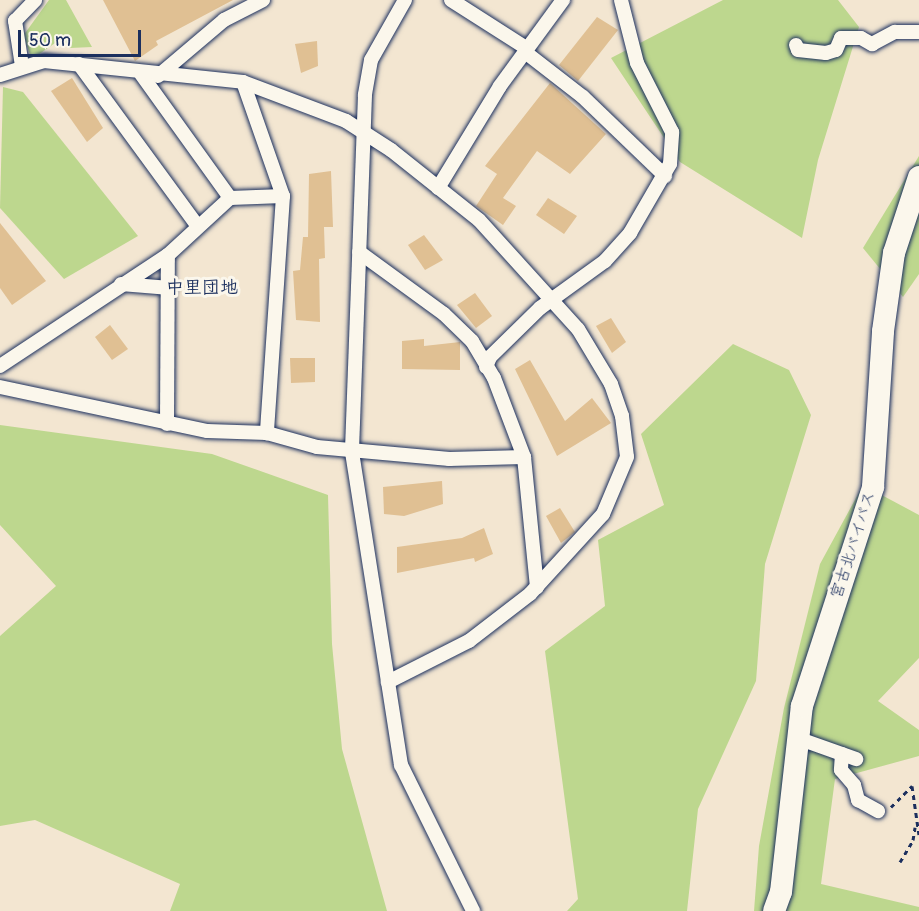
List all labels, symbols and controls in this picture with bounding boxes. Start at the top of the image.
scale bar [21,18,144,56]
text: 50 m [29,29,71,52]
district label: 中里団地 [166,277,238,299]
street label: 宮古北バイパス [827,489,879,601]

